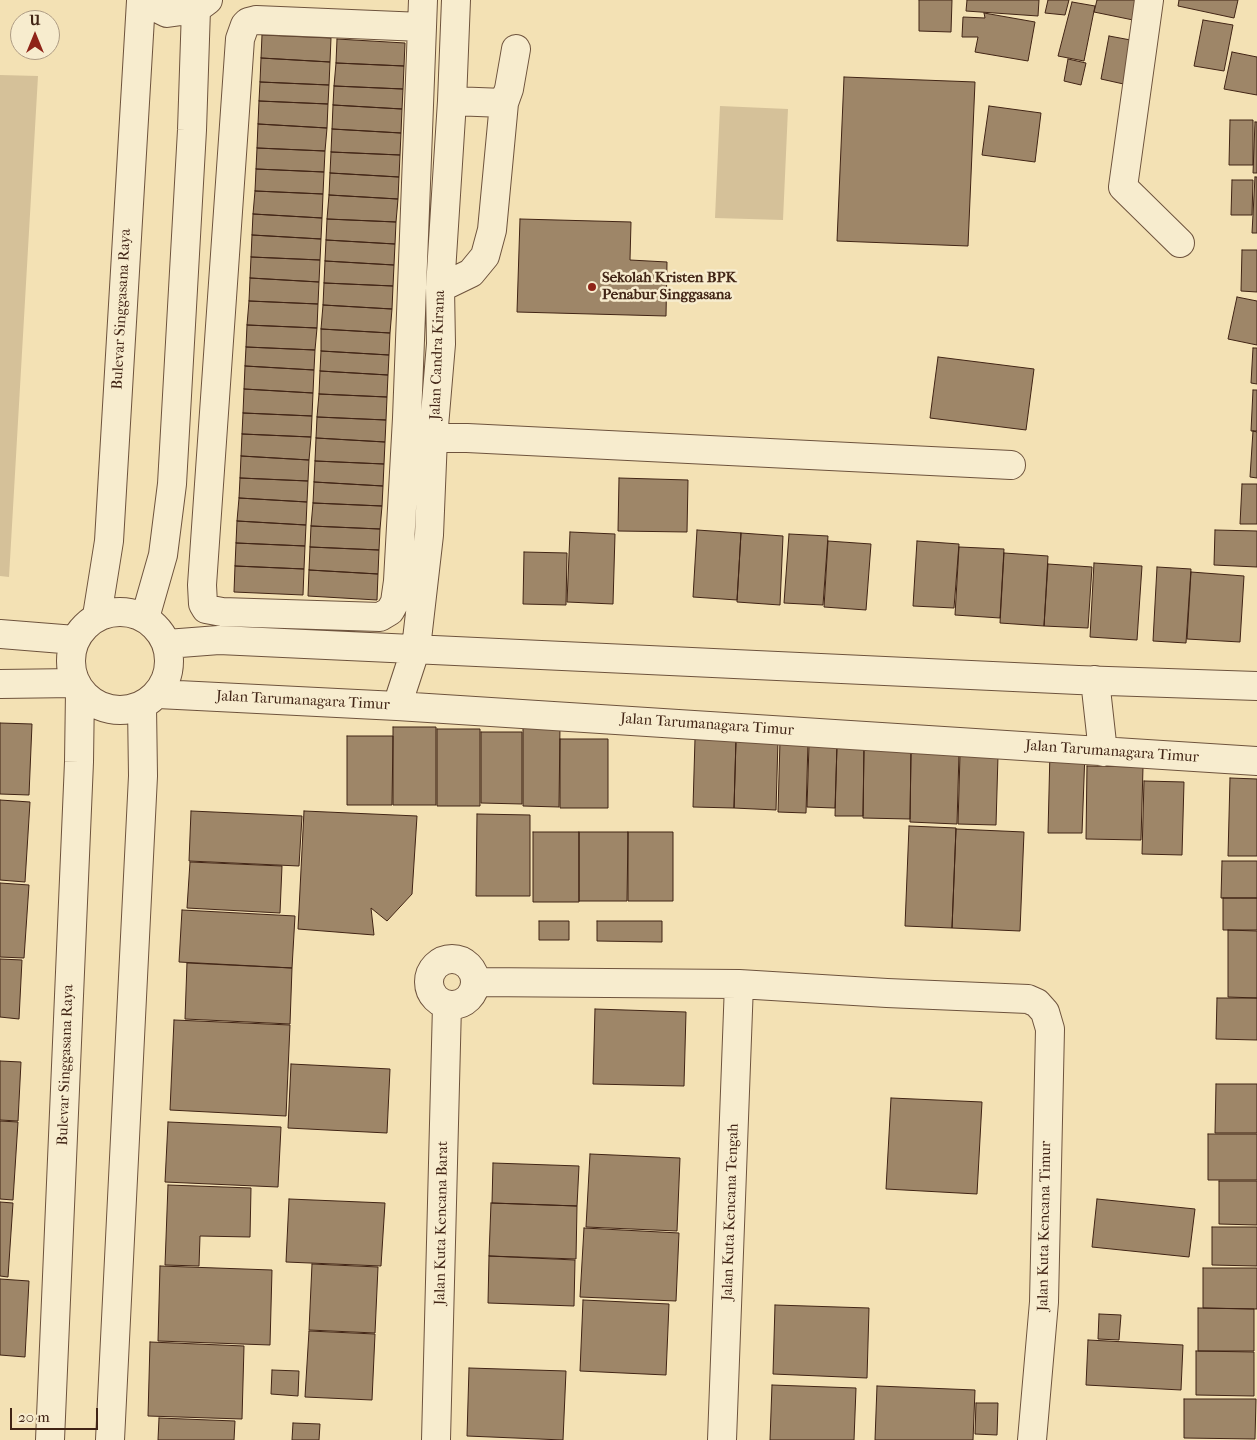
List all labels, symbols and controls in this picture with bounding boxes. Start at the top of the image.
north arrow [10,10,60,60]
text: U [30,12,40,29]
street label: Bulevar Singgasana Raya [109,228,135,390]
place label: Sekolah Kristen BPK Penabur Singgasana [602,269,736,304]
marker: Sekolah Kristen BPK Penabur Singgasana [586,281,598,293]
street label: Jalan Candra Kirana [427,290,449,420]
street label: Jalan Tarumanagara Timur [216,687,390,715]
street label: Jalan Tarumanagara Timur [620,710,794,740]
street label: Jalan Tarumanagara Timur [1025,737,1199,767]
street label: Bulevar Singgasana Raya [54,984,78,1146]
street label: Jalan Kuta Kencana Tengah [719,1123,743,1301]
street label: Jalan Kuta Kencana Barat [432,1141,452,1305]
street label: Jalan Kuta Kencana Timur [1035,1141,1055,1311]
scale bar [12,1398,100,1430]
text: 20 m [18,1408,50,1426]

